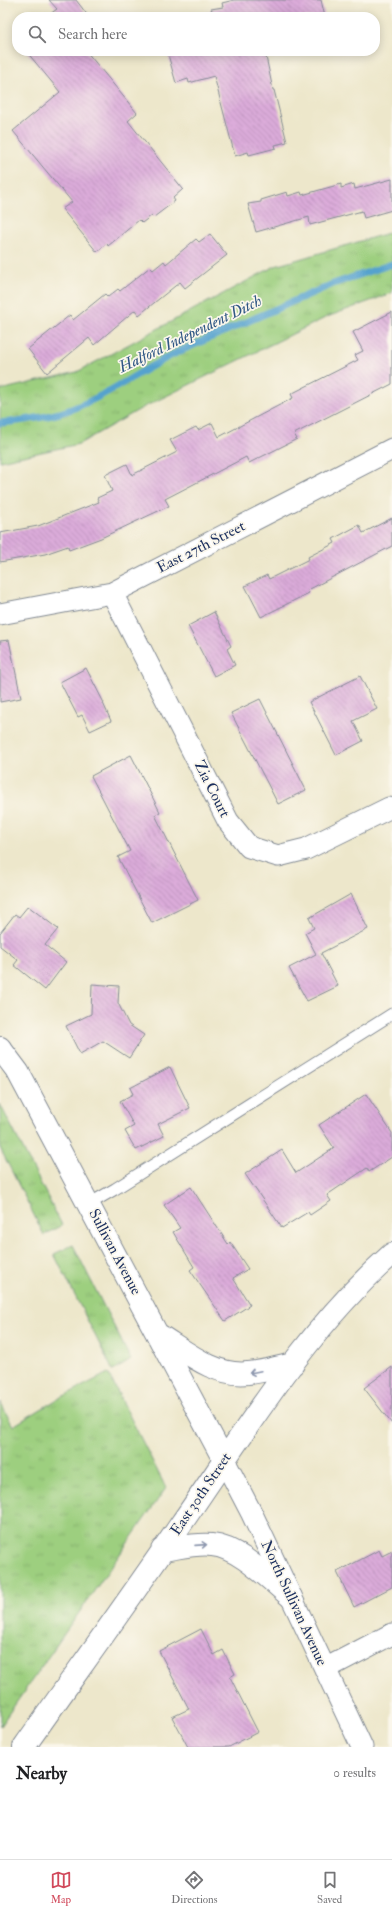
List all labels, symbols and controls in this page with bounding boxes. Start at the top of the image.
search box [12,12,380,56]
icon: search [26,23,48,45]
text: Search here [58,25,127,44]
water label: Halford Independent Ditch [114,291,265,378]
street label: East 27th Street [154,517,248,577]
street label: Zia Court [190,758,234,821]
street label: Sullivan Avenue [84,1206,146,1298]
one-way arrow [249,1368,262,1376]
street label: East 30th Street [166,1449,236,1539]
street label: North Sullivan Avenue [257,1537,331,1669]
one-way arrow [194,1542,207,1549]
text: Nearby [16,1763,67,1784]
text: 0 results [333,1765,376,1781]
tab: Map [50,1869,72,1906]
tab: Directions [171,1869,218,1906]
tab: Saved [317,1869,342,1906]

